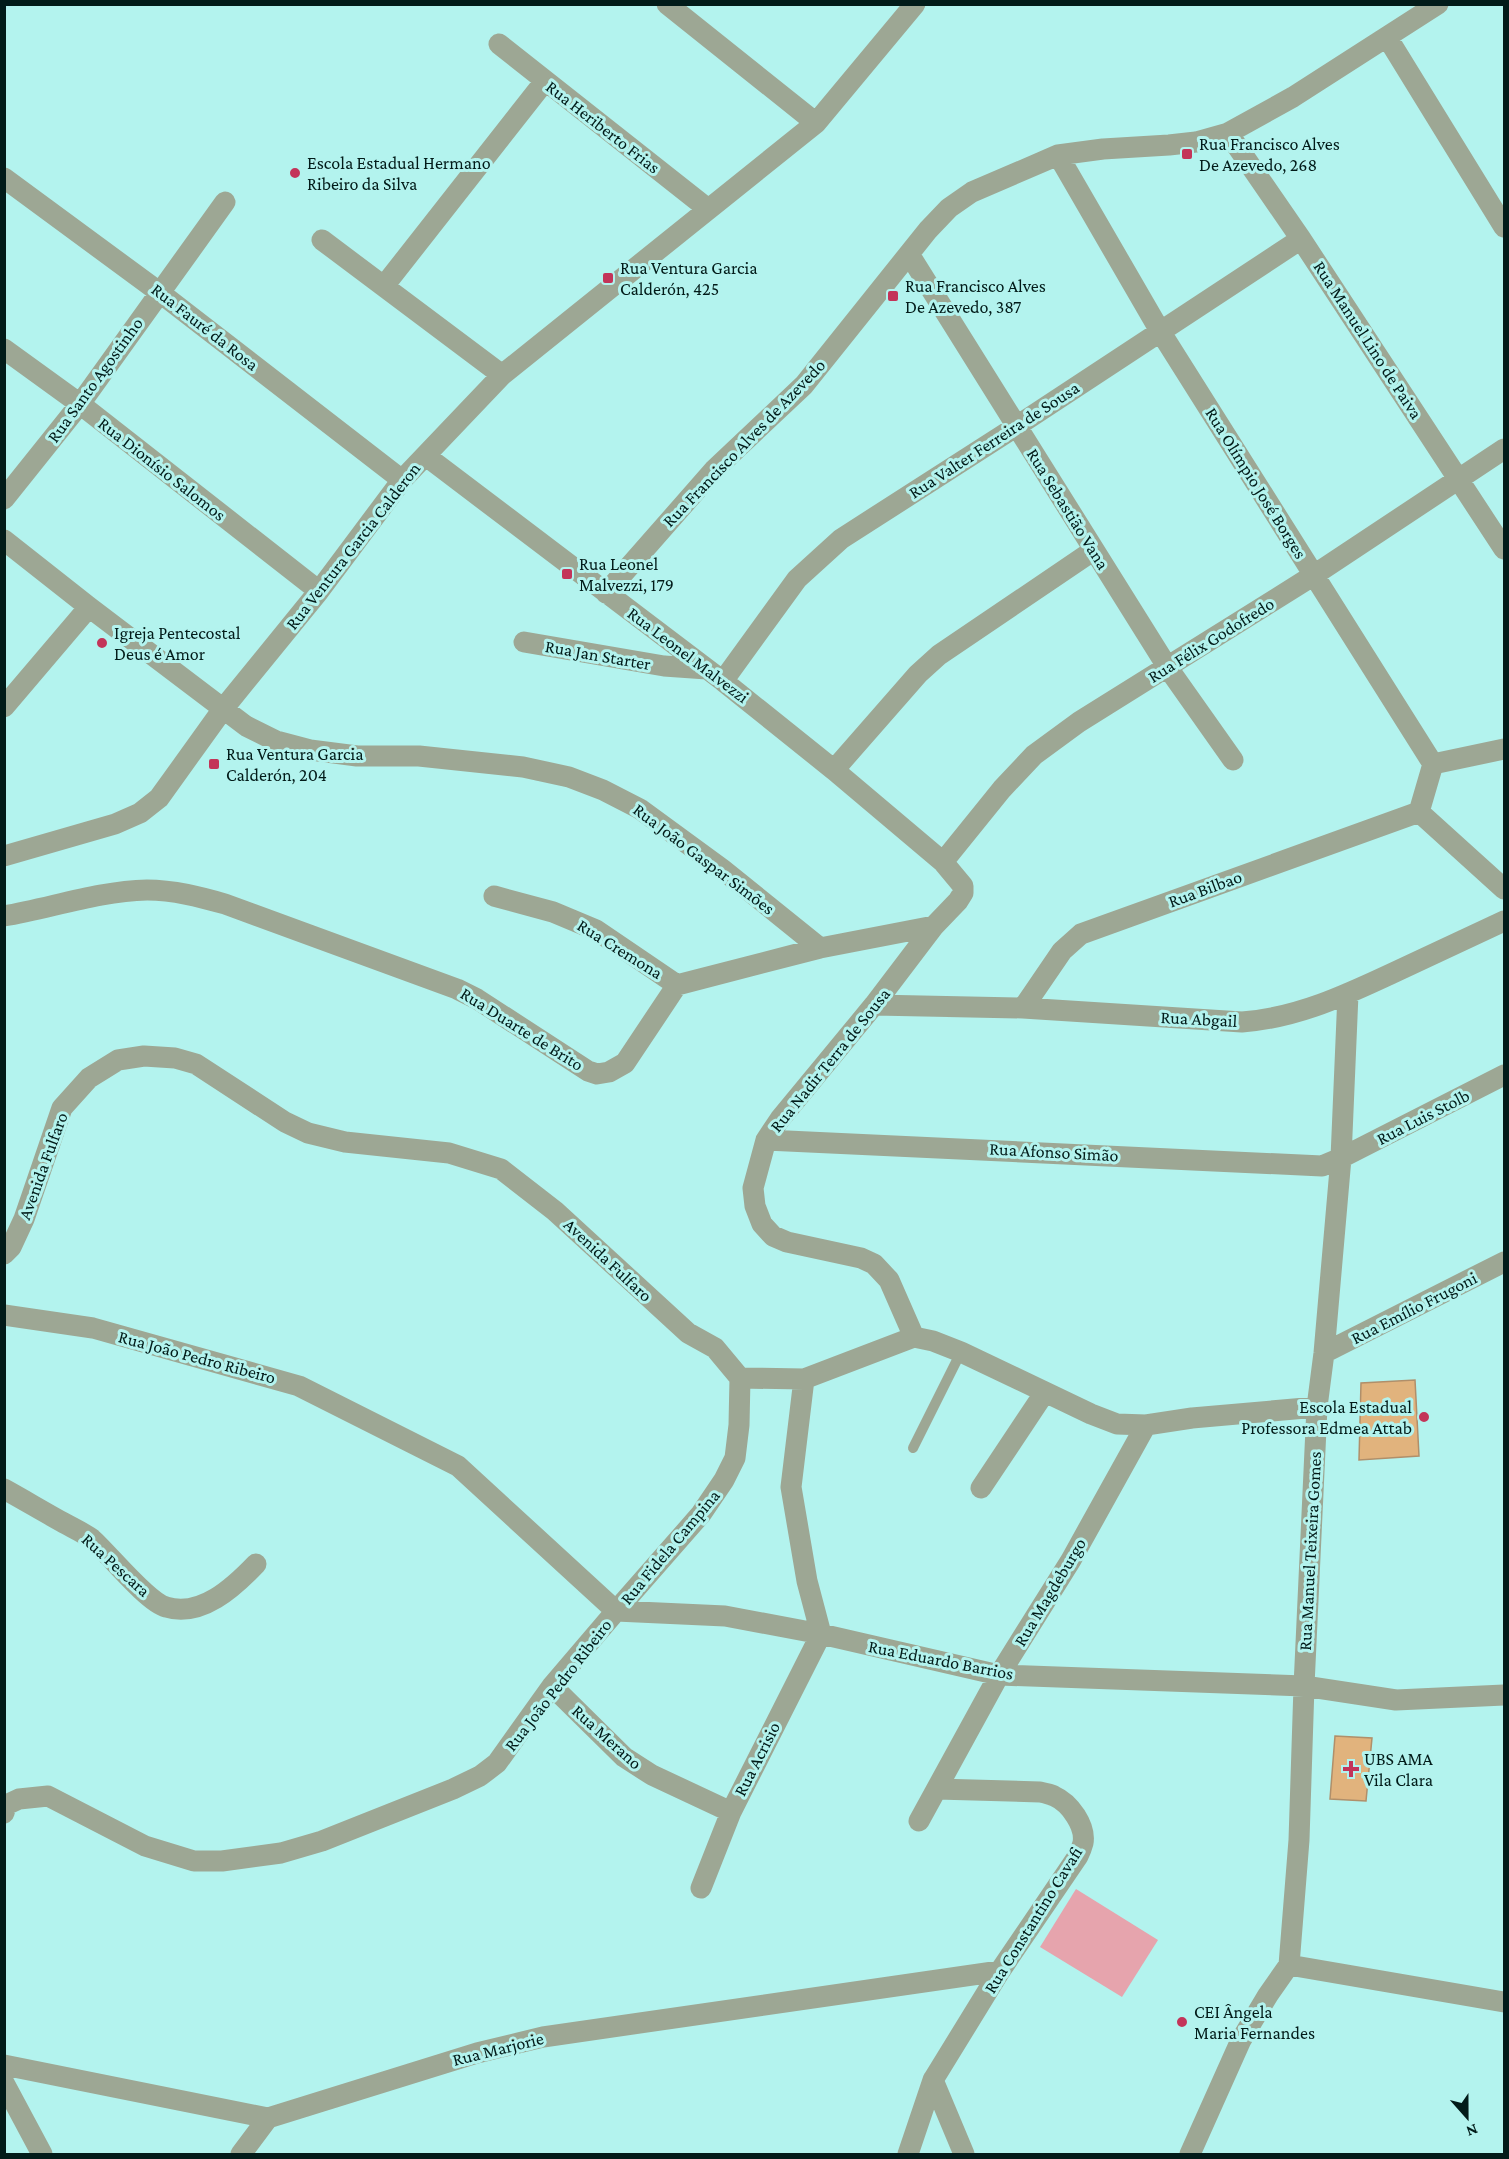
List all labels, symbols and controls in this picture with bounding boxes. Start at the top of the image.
street label: Rua Heriberto Frias [542,76,664,178]
place label: Rua Francisco Alves De Azevedo, 268 [1199,134,1340,175]
marker: Rua Francisco Alves De Azevedo, 268 [1180,147,1194,161]
place label: Escola Estadual Hermano Ribeiro da Silva [307,153,491,194]
marker: Escola Estadual Hermano Ribeiro da Silva [288,166,302,180]
street label: Rua Manuel Lino de Paiva [1309,257,1427,423]
place label: Rua Ventura Garcia Calderón, 425 [620,258,758,299]
marker: Rua Ventura Garcia Calderón, 425 [601,271,615,285]
place label: Rua Francisco Alves De Azevedo, 387 [905,276,1046,317]
street label: Rua Fauré da Rosa [148,279,262,375]
marker: Rua Francisco Alves De Azevedo, 387 [886,289,900,303]
street label: Rua Santo Agostinho [43,314,147,446]
street label: Rua Francisco Alves de Azevedo [659,355,829,531]
street label: Rua Valter Ferreira de Sousa [905,377,1083,503]
street label: Rua Olímpio José Borges [1201,404,1311,562]
street label: Rua Dionísio Salomos [94,413,230,525]
street label: Rua Sebastião Vana [1023,445,1113,573]
street label: Rua Ventura Garcia Calderon [282,458,425,634]
place label: Rua Leonel Malvezzi, 179 [579,554,674,595]
marker: Rua Leonel Malvezzi, 179 [560,567,574,581]
street label: Rua Félix Godofredo [1144,593,1278,687]
street label: Rua Leonel Malvezzi [623,603,753,707]
place label: Igreja Pentecostal Deus é Amor [114,623,241,664]
marker: Igreja Pentecostal Deus é Amor [95,636,109,650]
street label: Rua Jan Starter [544,636,653,674]
place label: Rua Ventura Garcia Calderón, 204 [226,744,364,785]
marker: Rua Ventura Garcia Calderón, 204 [207,757,221,771]
street label: Rua João Gaspar Simões [629,799,779,919]
street label: Rua Bilbao [1165,866,1245,912]
street label: Rua Cremona [574,915,666,983]
street label: Rua Duarte de Brito [457,983,587,1075]
street label: Rua Nadir Terra de Sousa [766,984,894,1136]
street label: Rua Abgail [1160,1007,1238,1031]
street label: Rua Luis Stolb [1373,1085,1473,1149]
street label: Avenida Fulfaro [14,1109,72,1222]
street label: Rua Afonso Simão [989,1139,1119,1165]
street label: Avenida Fulfaro [560,1214,656,1306]
street label: Rua Emílio Frugoni [1348,1268,1480,1348]
street label: Rua João Pedro Ribeiro [116,1326,278,1388]
place label: Escola Estadual Professora Edmea Attab [1241,1397,1412,1438]
marker: Escola Estadual Professora Edmea Attab [1417,1410,1431,1424]
street label: Rua Manuel Teixeira Gomes [1295,1451,1325,1651]
street label: Rua Fidela Campina [616,1485,724,1609]
street label: Rua Pescara [78,1529,154,1601]
street label: Rua Magdeburgo [1010,1534,1090,1650]
street label: Rua João Pedro Ribeiro [500,1615,616,1755]
street label: Rua Eduardo Barrios [867,1636,1015,1684]
street label: Rua Merano [568,1701,646,1774]
street label: Rua Acrisio [730,1719,784,1799]
place label: UBS AMA Vila Clara [1364,1749,1433,1790]
marker: UBS AMA Vila Clara [1342,1760,1360,1778]
street label: Rua Constantino Cavafi [980,1843,1086,1997]
place label: CEI Ângela Maria Fernandes [1194,2002,1315,2043]
marker: CEI Ângela Maria Fernandes [1175,2015,1189,2029]
street label: Rua Marjorie [450,2028,546,2071]
north arrow [1437,2087,1497,2147]
text: N [1464,2121,1480,2140]

